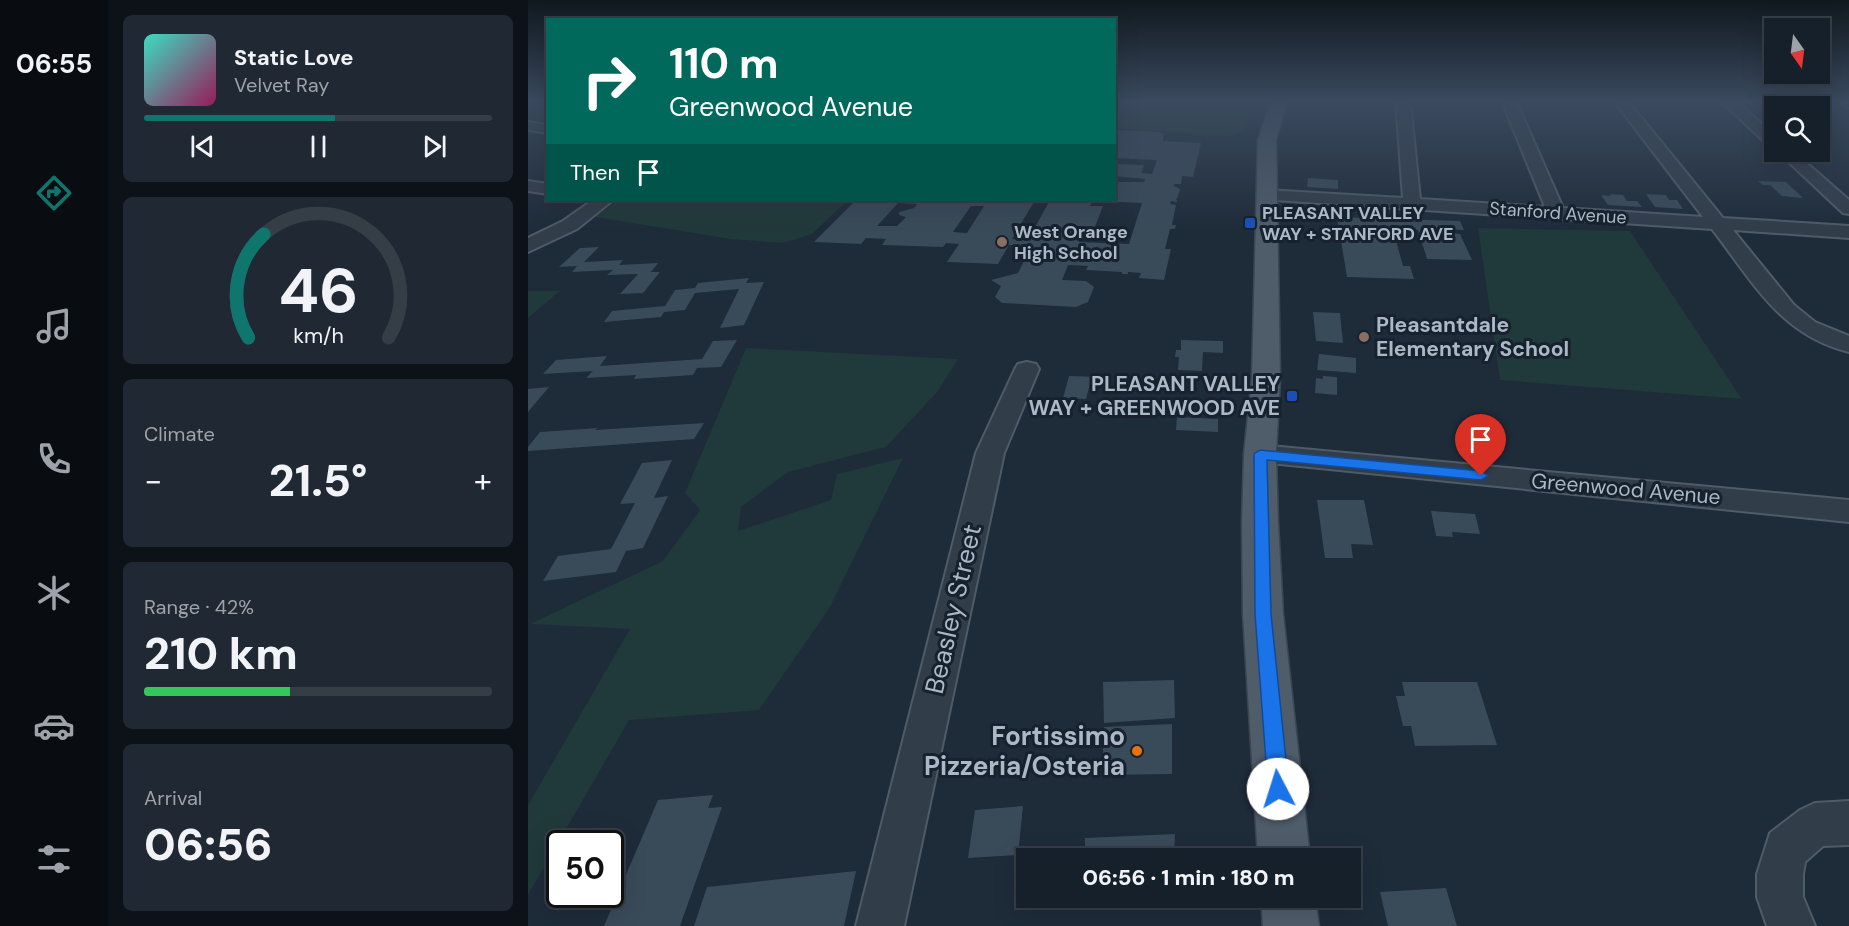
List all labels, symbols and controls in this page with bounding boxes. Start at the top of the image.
north arrow [1764,18,1830,84]
map controls [1764,18,1830,162]
text: 110 m [669,36,779,91]
icon: right [570,42,648,120]
text: Static Love [234,43,354,72]
text: 06:55 [16,46,92,81]
text: Velvet Ray [234,72,329,98]
text: Greenwood Avenue [669,89,913,124]
button: search [1764,96,1830,162]
icon: previous [186,130,219,163]
icon: pause [302,130,335,163]
icon: next [418,130,451,163]
icon: arrive [632,156,665,189]
text: Then [570,158,620,187]
icon: directions [33,172,75,214]
street label: Stanford Avenue [1489,196,1627,230]
place label: PLEASANT VALLEY WAY + STANFORD AVE [1262,201,1454,246]
marker: PLEASANT VALLEY WAY + STANFORD AVE [1243,216,1257,230]
place label: West Orange High School [1014,220,1128,265]
marker: West Orange High School [995,235,1009,249]
text: 46 [278,250,358,331]
icon: music [33,305,75,347]
place label: Pleasantdale Elementary School [1376,311,1569,363]
text: km/h [293,322,343,350]
marker: Pleasantdale Elementary School [1357,330,1371,344]
place label: PLEASANT VALLEY WAY + GREENWOOD AVE [1029,370,1281,422]
marker: PLEASANT VALLEY WAY + GREENWOOD AVE [1285,389,1299,403]
pin [1455,414,1506,476]
text: Climate [144,421,215,447]
icon: arrive [1464,423,1497,456]
icon: phone [33,438,75,480]
text: 21.5° [269,451,367,510]
text: − [144,459,162,502]
text: + [474,459,492,502]
street label: Greenwood Avenue [1530,467,1722,511]
street label: Beasley Street [917,521,989,697]
icon: climate [33,572,75,614]
text: Range · 42% [144,594,254,620]
text: 210 km [144,624,298,683]
icon: car [33,705,75,747]
place label: Fortissimo Pizzeria/Osteria [924,719,1125,783]
marker: Fortissimo Pizzeria/Osteria [1130,744,1144,758]
position arrow [1246,757,1310,821]
text: Arrival [144,785,202,811]
text: 06:56 [144,815,273,874]
speed limit sign: 50 [546,830,624,908]
icon: filters [33,838,75,880]
text: 06:56 · 1 min · 180 m [1083,863,1295,892]

